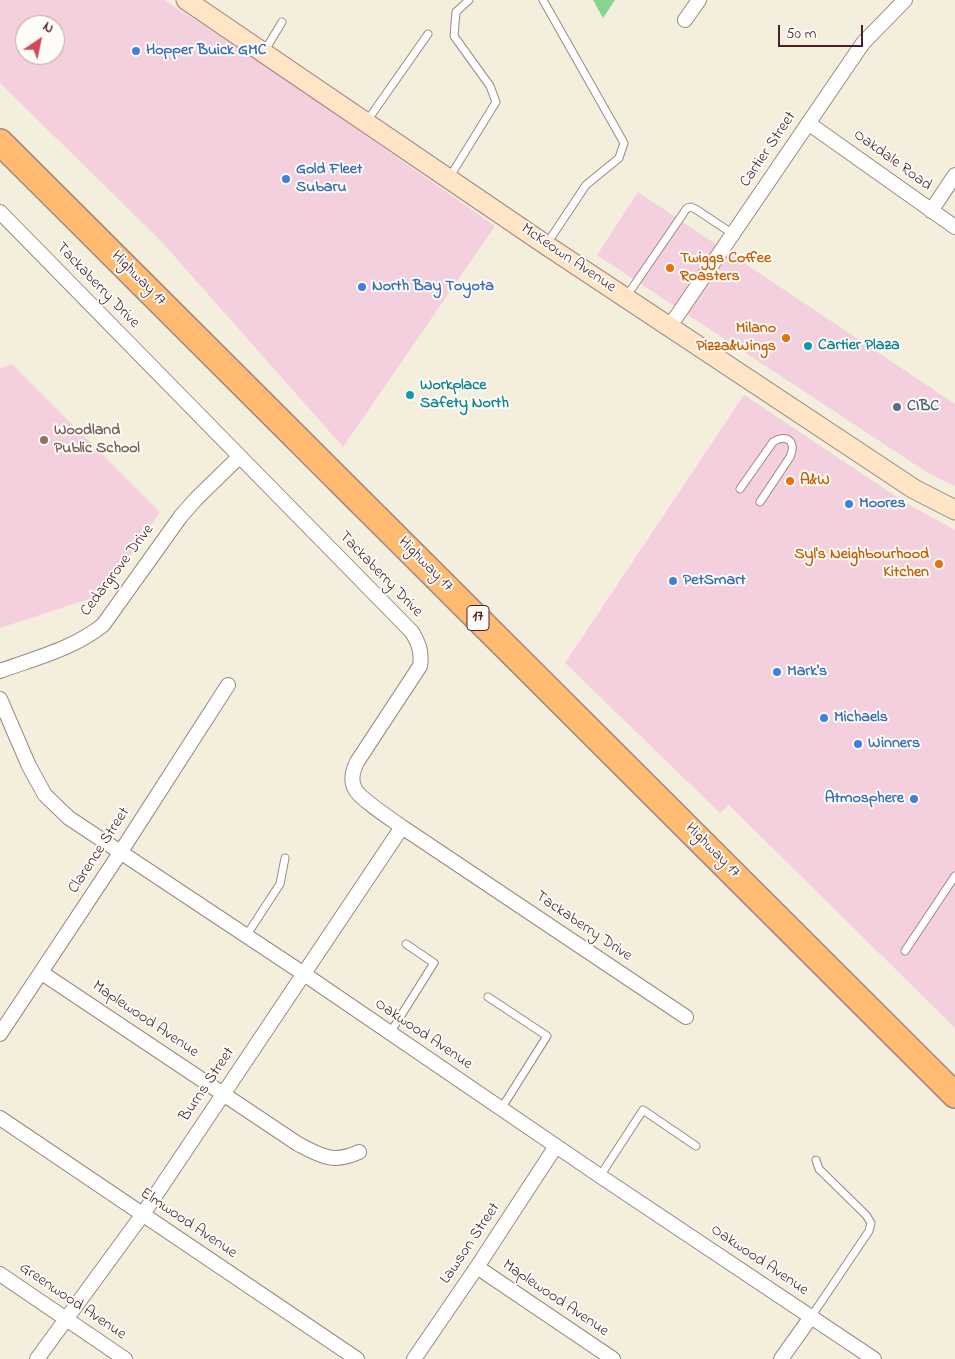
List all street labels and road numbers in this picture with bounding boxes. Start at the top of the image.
street label: Cartier Street [737,109,801,191]
street label: Oakdale Road [849,126,935,196]
street label: McKeown Avenue [517,220,619,298]
street label: Tackaberry Drive [51,239,143,333]
street label: Highway 17 [106,247,170,311]
street label: Cedargrove Drive [77,521,159,621]
street label: Tackaberry Drive [334,528,426,622]
street label: Highway 17 [393,533,457,597]
road number: 17 [467,606,489,630]
street label: Clarence Street [65,804,135,898]
street label: Highway 17 [680,819,744,883]
street label: Tackaberry Drive [531,888,635,966]
street label: Maplewood Avenue [88,977,202,1063]
street label: Oakwood Avenue [370,995,476,1075]
street label: Burns Street [176,1044,240,1126]
street label: Elmwood Avenue [136,1185,240,1263]
street label: Lawson Street [437,1200,505,1288]
street label: Oakwood Avenue [706,1221,812,1301]
street label: Maplewood Avenue [498,1256,612,1342]
street label: Greenwood Avenue [15,1259,129,1345]

